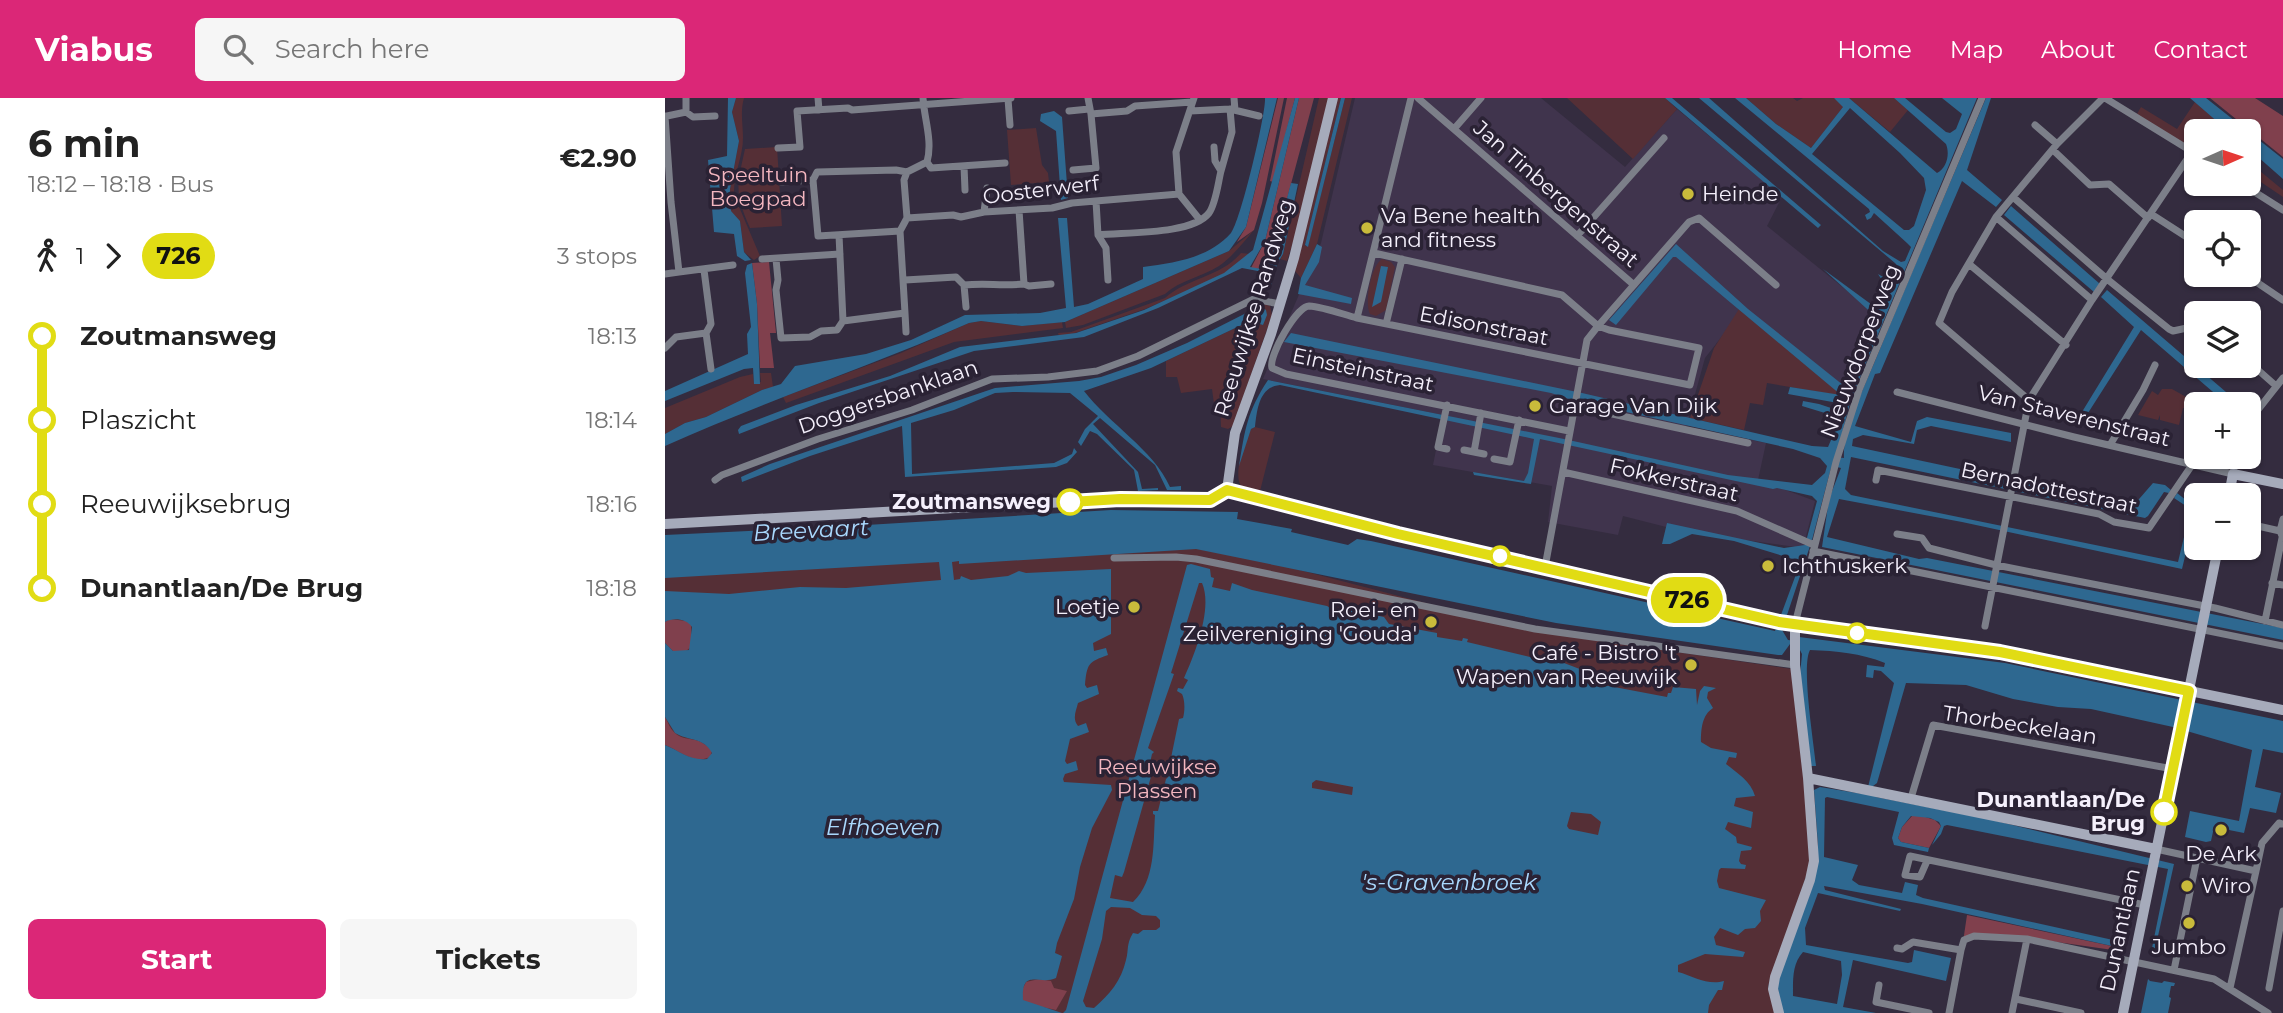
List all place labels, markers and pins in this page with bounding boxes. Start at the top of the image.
place label: Heinde [1702,181,1779,206]
marker: Heinde [1680,186,1696,202]
place label: Va Bene health and fitness [1381,203,1540,252]
marker: Va Bene health and fitness [1359,220,1375,236]
place label: Garage Van Dijk [1549,393,1717,418]
marker: Garage Van Dijk [1527,398,1543,414]
place label: Zoutmansweg [892,489,1051,514]
marker: Zoutmansweg [1057,489,1083,515]
unlabelled marker [1490,546,1510,566]
place label: Ichthuskerk [1782,553,1907,578]
marker: Ichthuskerk [1760,558,1776,574]
place label: Loetje [1055,594,1120,619]
place label: Roei- en Zeilvereniging 'Gouda' [1183,597,1417,646]
marker: Loetje [1126,599,1142,615]
marker: Roei- en Zeilvereniging 'Gouda' [1423,614,1439,630]
unlabelled marker [1847,623,1867,643]
place label: Café - Bistro 't Wapen van Reeuwijk [1456,640,1677,689]
marker: Café - Bistro 't Wapen van Reeuwijk [1683,657,1699,673]
place label: Dunantlaan/De Brug [1977,787,2145,836]
marker: Dunantlaan/De Brug [2151,799,2177,825]
marker: De Ark [2213,822,2229,838]
place label: De Ark [2185,841,2257,866]
place label: Wiro [2201,873,2251,898]
marker: Wiro [2179,878,2195,894]
marker: Jumbo [2181,915,2197,931]
place label: Jumbo [2151,934,2226,959]

